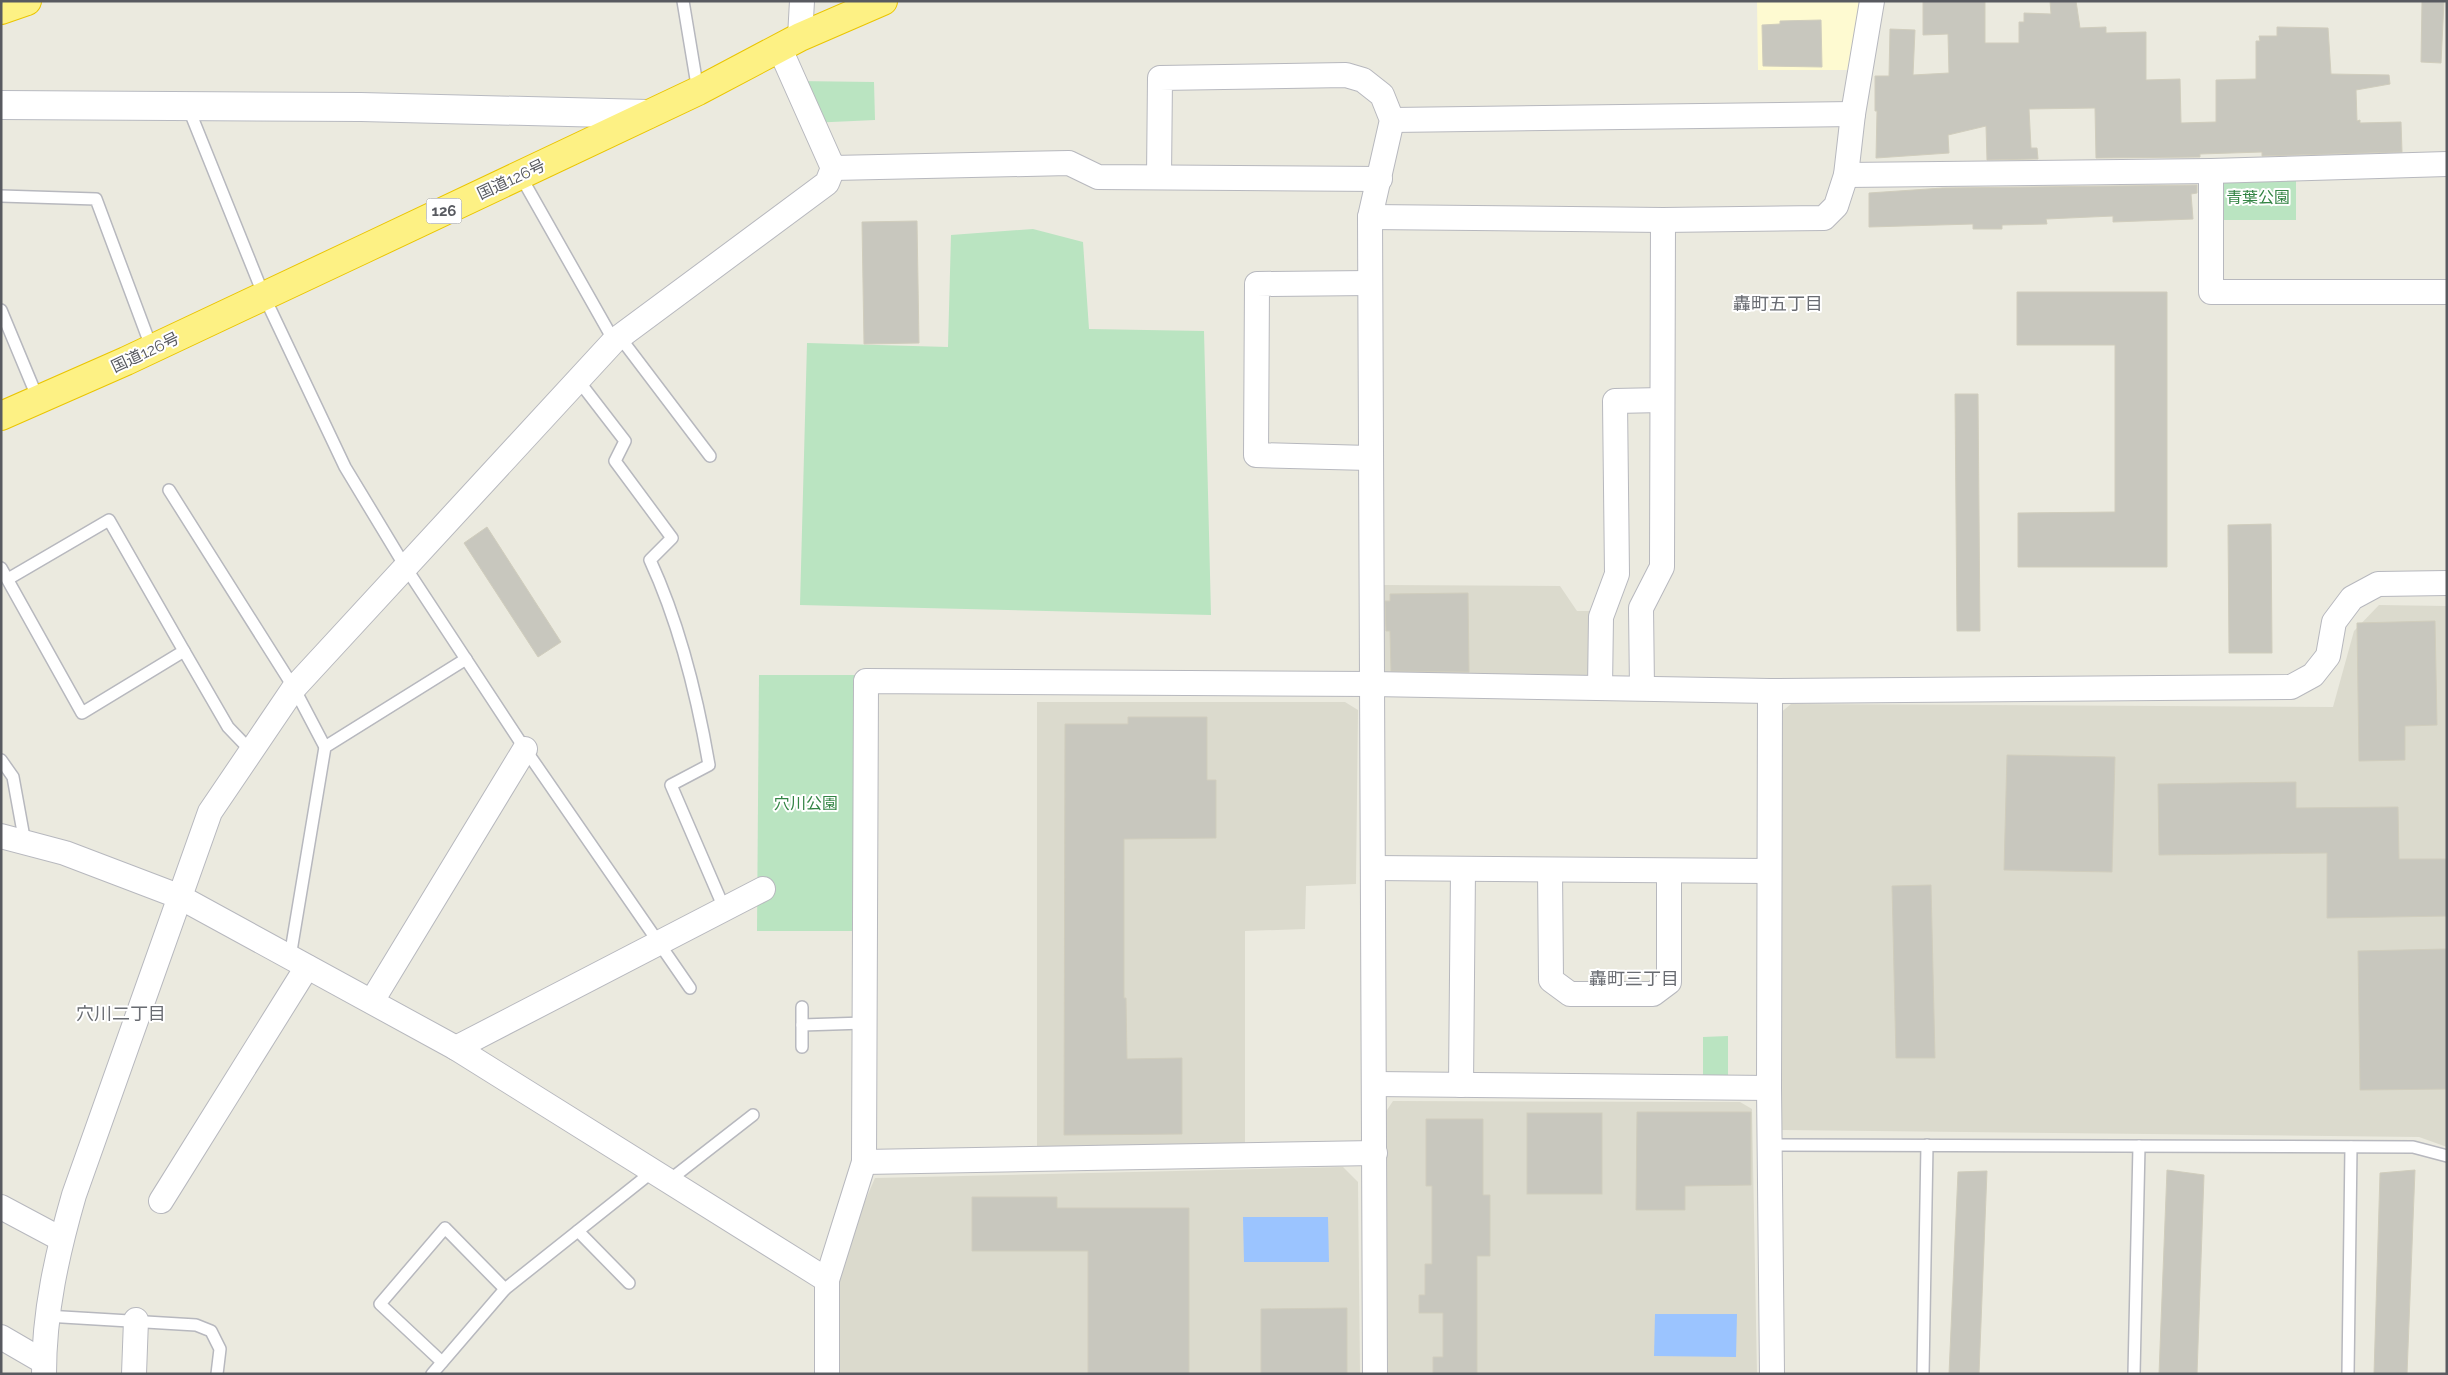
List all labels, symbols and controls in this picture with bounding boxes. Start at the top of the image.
street label: 国道126号 [474,155,548,203]
park label: 青葉公園 [2226,188,2290,207]
road number: 126 [426,198,462,224]
district label: 轟町五丁目 [1733,293,1823,314]
street label: 国道126号 [108,328,182,376]
park label: 穴川公園 [774,794,838,813]
district label: 轟町三丁目 [1589,968,1679,989]
district label: 穴川二丁目 [76,1003,166,1024]

